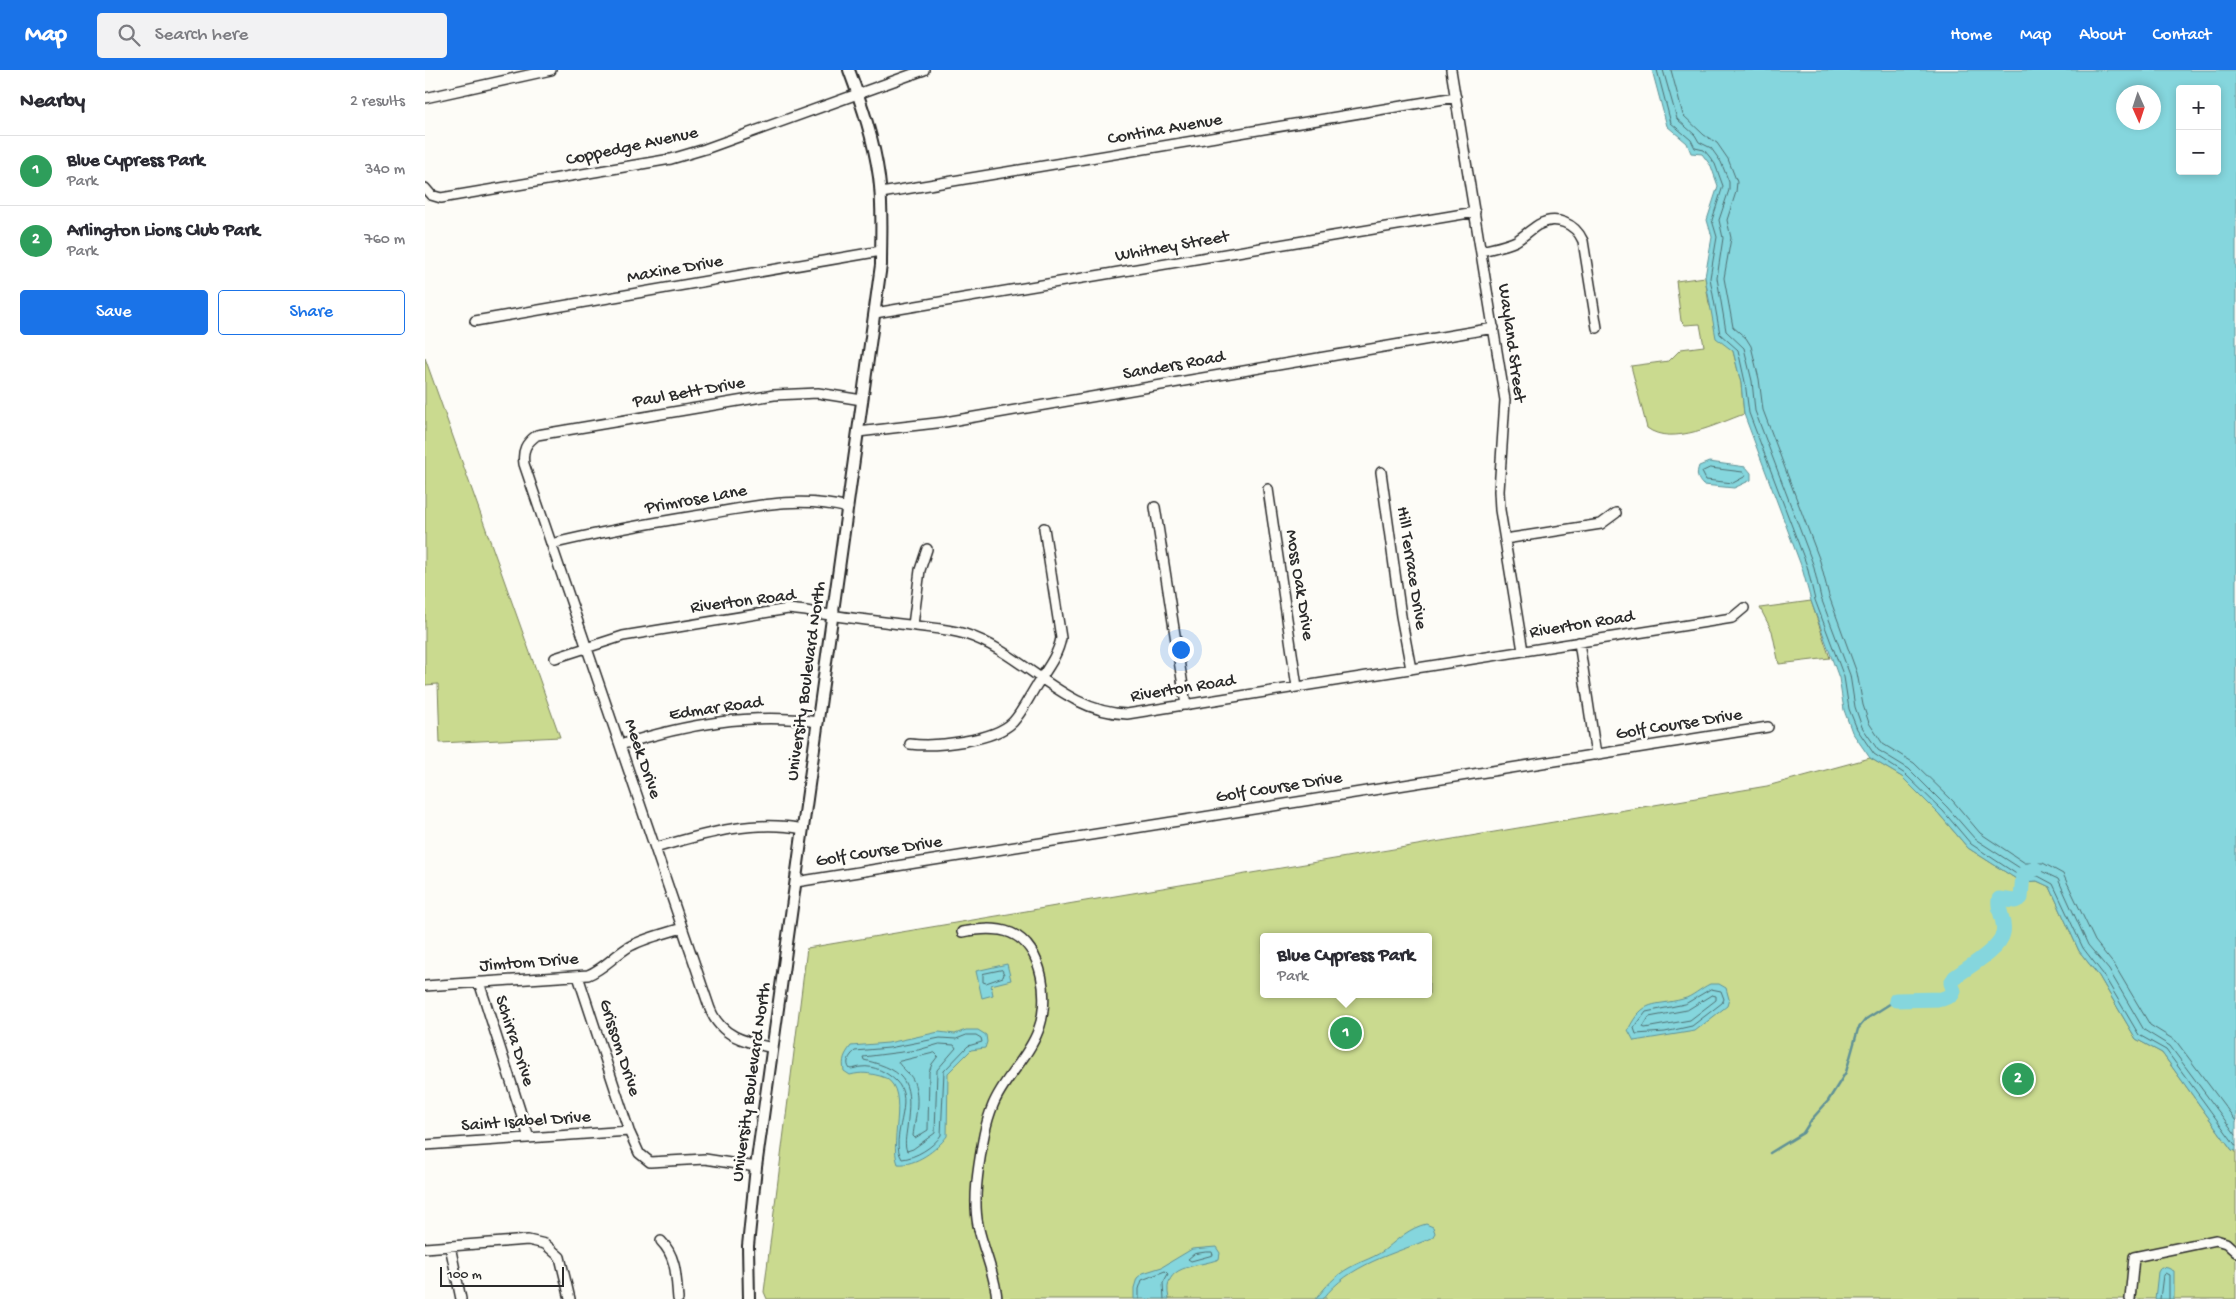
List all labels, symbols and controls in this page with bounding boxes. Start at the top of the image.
search box [97,13,447,58]
text: Map [25,21,67,50]
icon: search [115,21,143,49]
text: Search here [155,24,248,47]
text: Home [1950,25,1992,46]
text: Map [2020,25,2051,46]
text: About [2079,25,2125,46]
text: Contact [2153,25,2211,46]
north arrow [2116,85,2161,130]
map controls [2176,85,2221,175]
button: + [2176,85,2221,130]
text: Nearby [20,90,85,115]
text: 2 results [350,93,405,112]
street label: Contina Avenue [1106,109,1225,150]
street label: Coppedge Avenue [564,123,701,171]
button: − [2176,130,2221,175]
text: Blue Cypress Park [67,150,204,173]
text: 1 [33,161,39,180]
text: 340 m [365,161,405,180]
text: Park [67,173,98,192]
text: Arlington Lions Club Park [67,220,260,243]
street label: Whitney Street [1113,226,1232,267]
text: 2 [32,231,40,250]
text: 760 m [364,231,405,250]
text: Park [67,243,98,262]
street label: Maxine Drive [625,251,725,289]
street label: Wayland Street [1492,282,1530,405]
button: Save [20,290,208,335]
button: Share [218,290,405,335]
street label: Sanders Road [1121,346,1228,385]
street label: Paul Bett Drive [630,373,747,413]
street label: Primrose Lane [642,481,749,519]
street label: Hill Terrace Drive [1391,505,1431,632]
street label: Moss Oak Drive [1280,528,1318,643]
street label: University Boulevard North [783,580,831,782]
street label: Riverton Road [689,585,798,619]
street label: Riverton Road [1528,606,1637,644]
your location [1168,637,1194,663]
street label: Riverton Road [1129,670,1238,708]
street label: Edmar Road [668,692,766,726]
street label: Golf Course Drive [1614,705,1744,745]
street label: Meek Drive [619,717,666,802]
street label: Golf Course Drive [1214,768,1344,808]
street label: Golf Course Drive [814,832,944,872]
popup [1260,933,1432,998]
text: Blue Cypress Park [1277,945,1415,968]
street label: Jimtom Drive [479,949,580,977]
text: Park [1277,968,1308,987]
street label: University Boulevard North [728,981,776,1183]
street label: Schirra Drive [489,993,539,1090]
street label: Grissom Drive [593,997,645,1100]
pin: 1 [1330,1014,1362,1052]
pin: 2 [2002,1060,2034,1098]
street label: Saint Isabel Drive [461,1107,592,1137]
scale bar [440,1264,564,1287]
text: 100 m [447,1267,482,1284]

